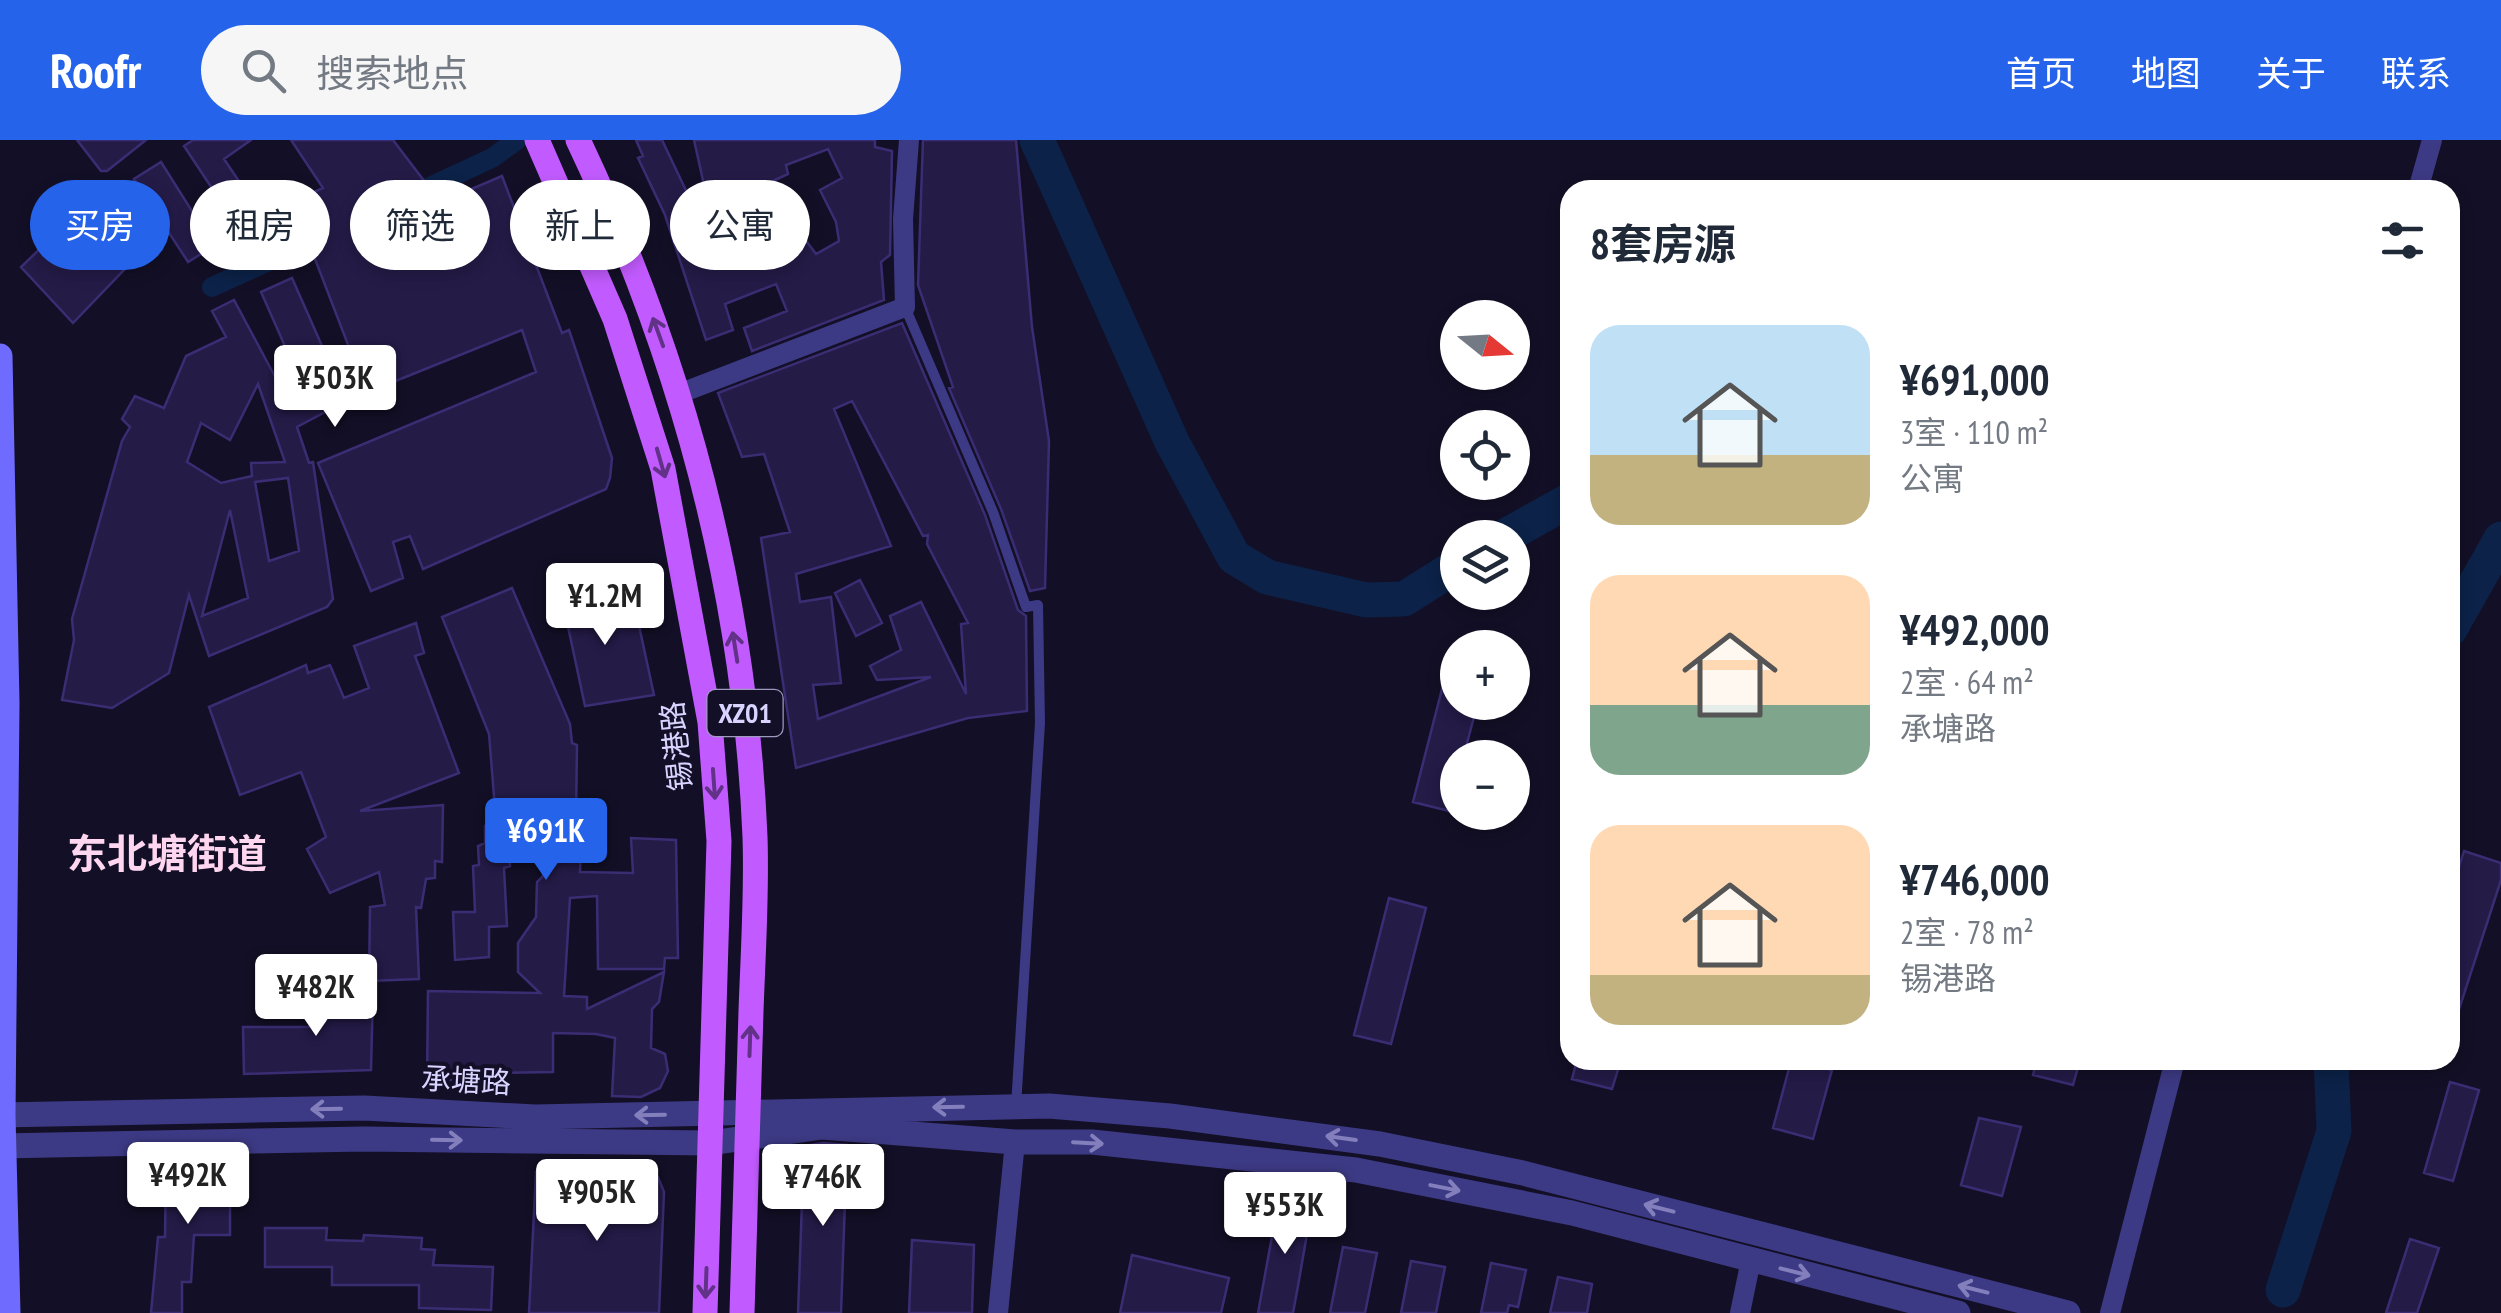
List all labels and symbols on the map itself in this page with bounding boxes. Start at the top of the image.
north arrow [1440,300,1530,390]
one-way arrow [648,317,666,348]
pin: ¥503K [265,345,405,430]
one-way arrow [652,447,671,479]
pin: ¥1.2M [535,563,675,648]
one-way arrow [725,631,743,664]
road number: XZ01 [708,690,782,736]
street label: 锡港路 [651,699,700,793]
one-way arrow [705,767,724,799]
pin: ¥691K [476,798,616,883]
district label: 东北塘街道 [67,827,267,879]
pin: ¥482K [246,954,386,1039]
one-way arrow [741,1025,760,1057]
street label: 承塘路 [420,1058,512,1101]
one-way arrow [933,1098,965,1117]
one-way arrow [310,1099,342,1118]
one-way arrow [635,1105,667,1124]
one-way arrow [1326,1129,1358,1147]
one-way arrow [430,1130,463,1150]
one-way arrow [1071,1133,1104,1152]
pin: ¥492K [118,1142,258,1227]
pin: ¥746K [753,1144,893,1229]
pin: ¥905K [527,1159,667,1244]
pin: ¥553K [1215,1172,1355,1257]
one-way arrow [1428,1179,1461,1198]
one-way arrow [1644,1197,1675,1216]
one-way arrow [1779,1263,1810,1282]
one-way arrow [696,1267,715,1299]
one-way arrow [1958,1278,1989,1297]

